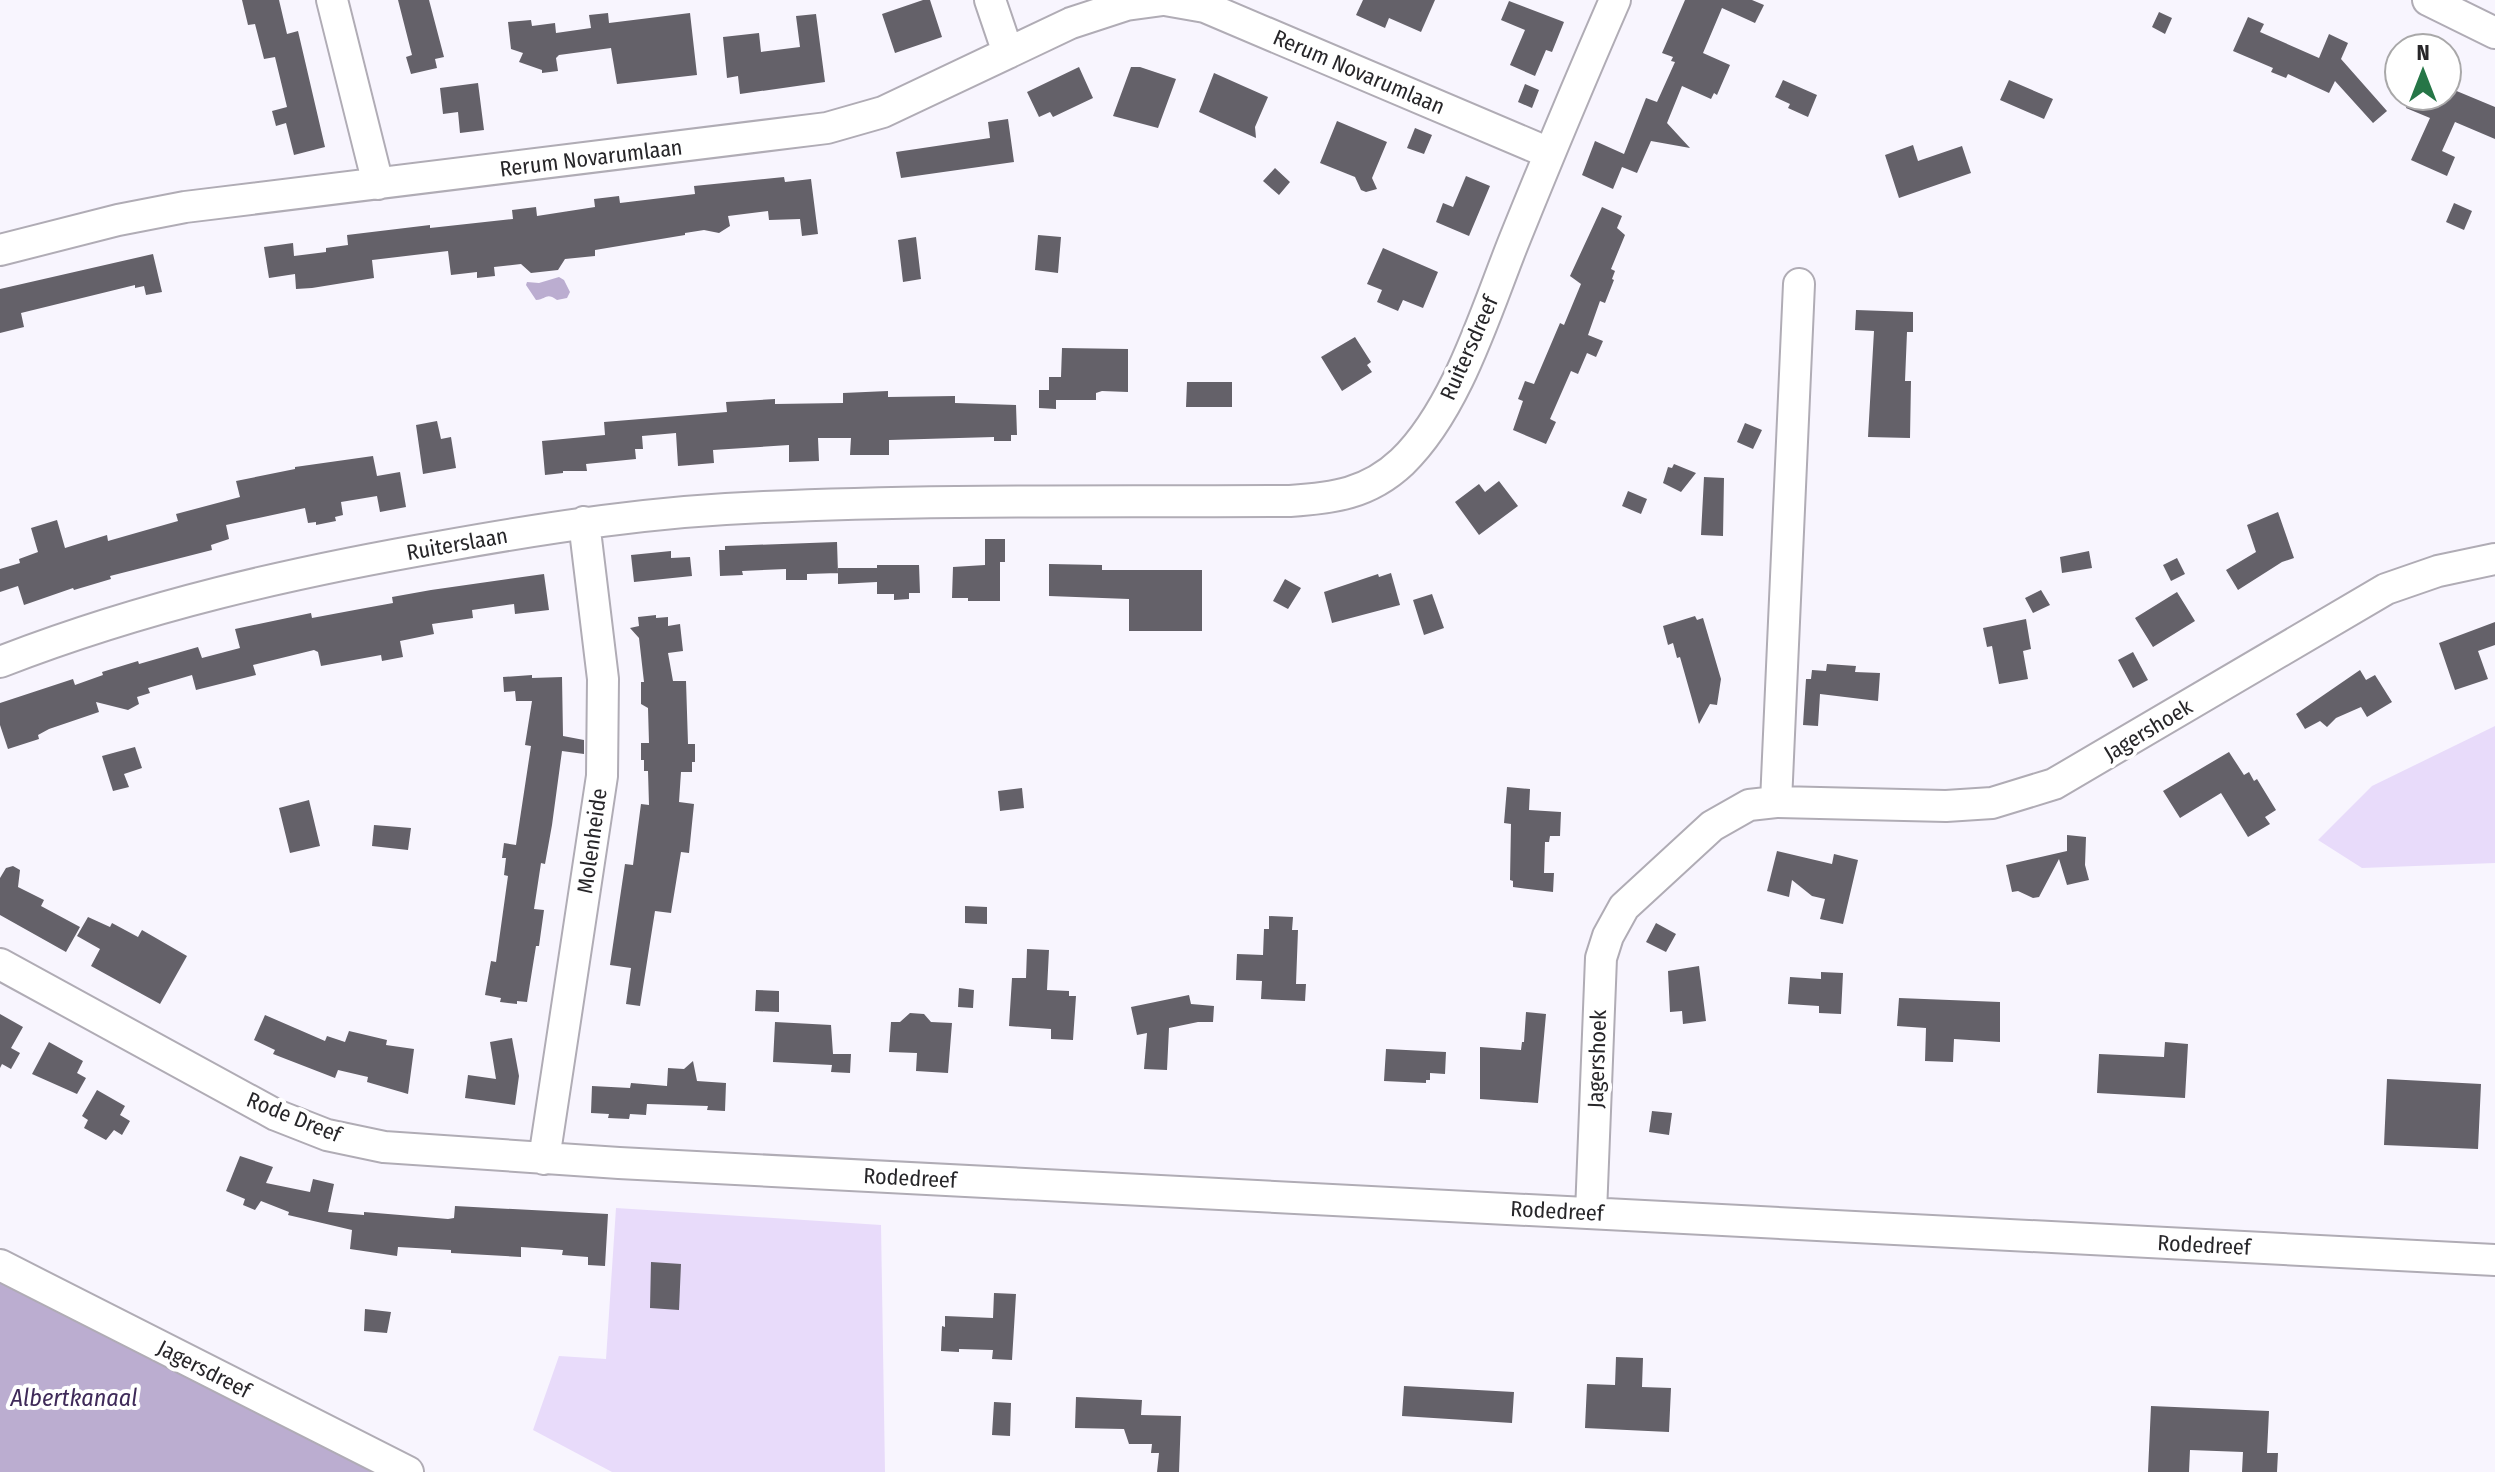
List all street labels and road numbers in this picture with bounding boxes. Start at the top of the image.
street label: Rerum Novarumlaan [1269,24,1449,120]
street label: Rerum Novarumlaan [498,133,684,183]
street label: Ruitersdreef [1434,291,1504,404]
street label: Ruiterslaan [404,522,510,566]
street label: Jagershoek [2099,693,2198,767]
street label: Molenheide [571,787,613,895]
street label: Jagershoek [1582,1009,1612,1109]
street label: Rode Dreef [243,1086,346,1149]
street label: Rodedreef [863,1162,959,1194]
street label: Rodedreef [1510,1195,1606,1227]
street label: Rodedreef [2157,1229,2253,1261]
street label: Jagersdreef [153,1334,256,1405]

